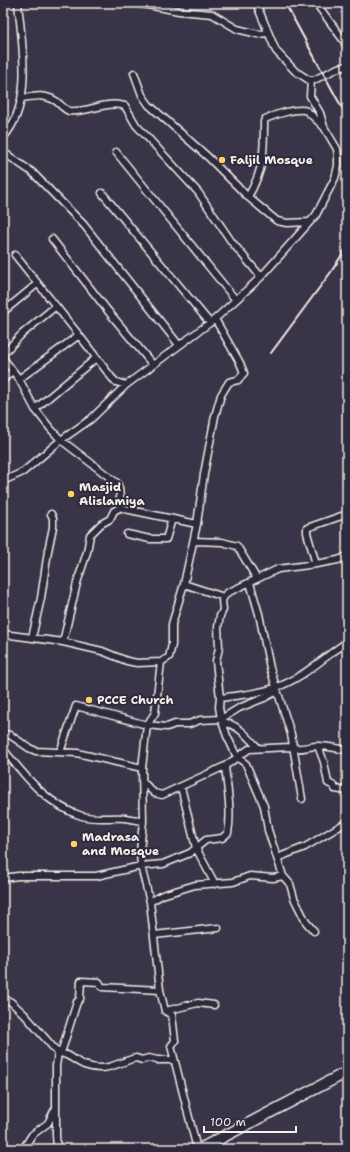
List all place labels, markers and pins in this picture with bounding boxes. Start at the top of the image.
place label: Faljil Mosque [230,152,313,168]
marker: Faljil Mosque [217,155,227,165]
place label: Masjid Alislamiya [79,479,145,509]
marker: Masjid Alislamiya [66,489,76,499]
place label: PCCE Church [97,692,174,708]
marker: PCCE Church [84,695,94,705]
place label: Madrasa and Mosque [82,829,159,859]
marker: Madrasa and Mosque [69,839,79,849]

